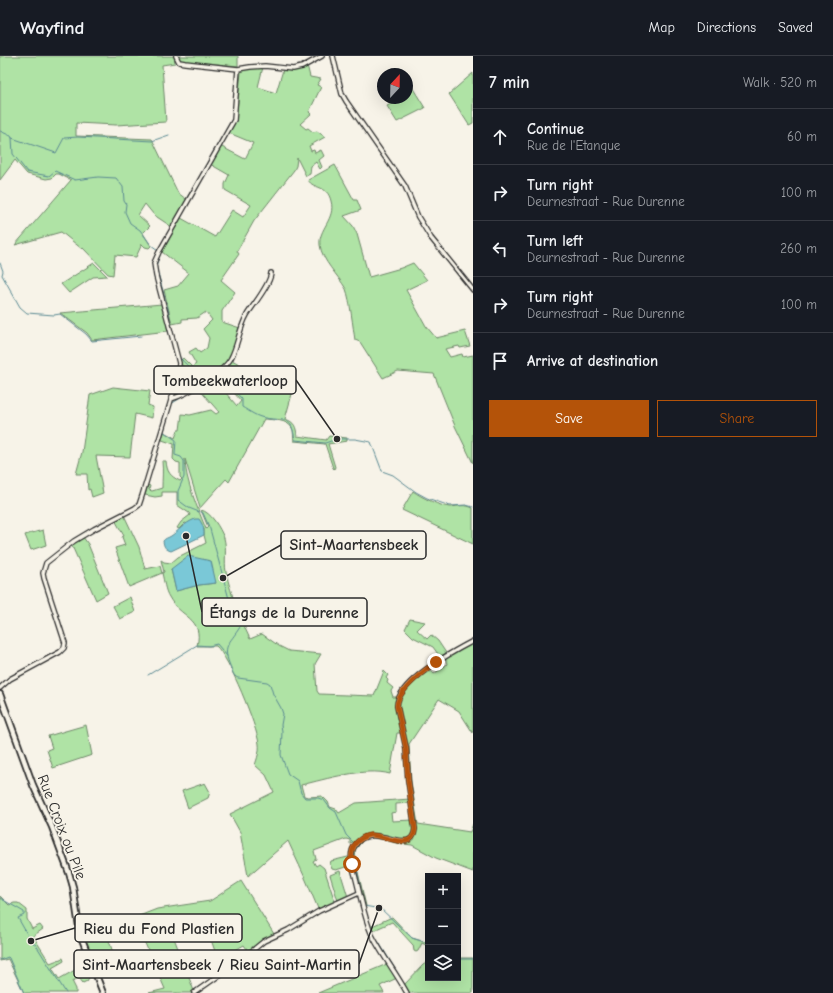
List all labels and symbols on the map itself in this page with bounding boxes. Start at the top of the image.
north arrow [377,68,413,104]
callout: Tombeekwaterloop [154,366,296,394]
text: Tombeekwaterloop [162,372,288,390]
callout: Sint-Maartensbeek [281,531,426,559]
text: Sint-Maartensbeek [290,536,419,554]
callout: Étangs de la Durenne [202,598,367,626]
text: Étangs de la Durenne [209,603,359,622]
route end [427,653,445,671]
street label: Rue Croix ou Pile [34,772,90,882]
route start [343,855,361,873]
callout: Rieu du Fond Plastien [75,914,242,942]
text: Rieu du Fond Plastien [84,920,234,938]
callout: Sint-Maartensbeek / Rieu Saint-Martin [74,950,359,978]
text: Sint-Maartensbeek / Rieu Saint-Martin [83,956,351,974]

